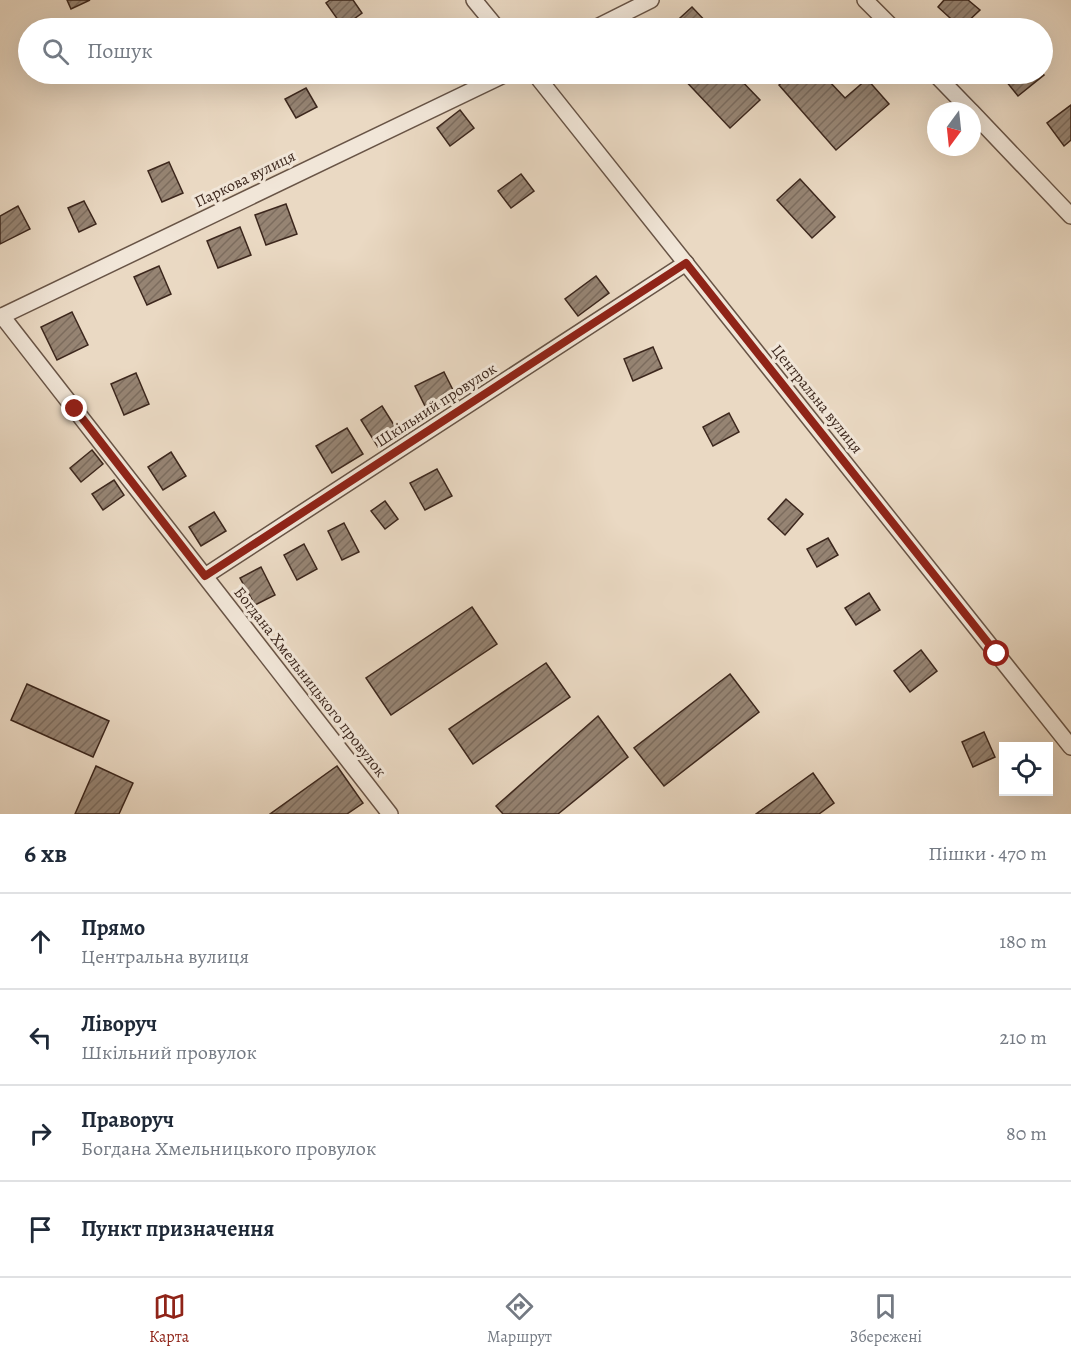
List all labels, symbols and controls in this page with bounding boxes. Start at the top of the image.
search box [18,18,1053,84]
icon: search [39,35,72,68]
text: Пошук [87,36,153,66]
north arrow [927,102,981,156]
street label: Паркова вулиця [191,145,299,213]
street label: Центральна вулиця [766,340,868,458]
street label: Шкільний провулок [371,357,501,453]
route end [61,395,87,421]
street label: Богдана Хмельницького провулок [229,582,391,782]
route start [983,640,1009,666]
map controls [999,742,1053,796]
button: locate [999,742,1053,796]
text: 6 хв [24,836,67,871]
text: Пішки · 470 m [928,840,1047,867]
text: Прямо [81,913,145,943]
icon: ahead [24,925,57,958]
text: 180 m [999,928,1047,955]
text: Центральна вулиця [81,943,249,970]
text: Ліворуч [81,1009,157,1039]
icon: left [24,1021,57,1054]
text: 210 m [999,1024,1047,1051]
text: Шкільний провулок [81,1039,257,1066]
text: Праворуч [81,1105,174,1135]
icon: right [24,1117,57,1150]
text: 80 m [1006,1120,1047,1147]
text: Богдана Хмельницького провулок [81,1135,376,1162]
icon: arrive [24,1213,57,1246]
text: Пункт призначення [81,1214,274,1244]
tab: Карта [149,1290,189,1348]
tab: Маршрут [487,1290,552,1348]
tab: Збережені [850,1290,922,1348]

